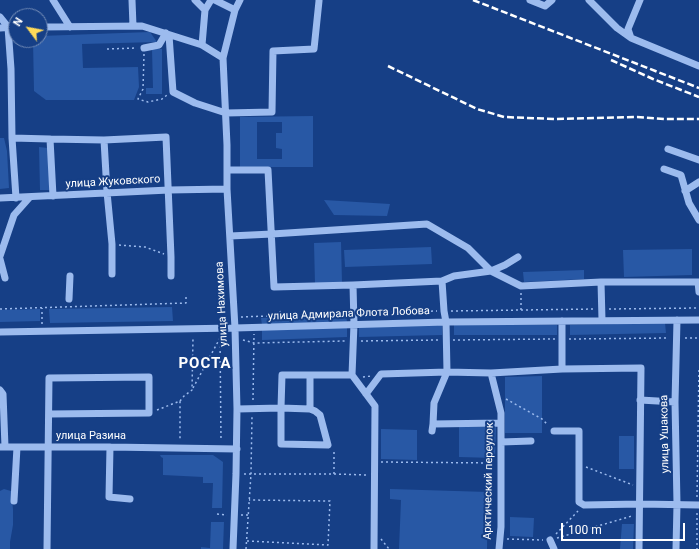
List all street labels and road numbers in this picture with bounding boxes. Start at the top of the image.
street label: улица Жуковского [65,173,161,191]
street label: улица Нахимова [213,261,231,347]
street label: улица Адмирала Флота Лобова [268,305,430,323]
street label: улица Ушакова [658,395,672,473]
street label: Арктический переулок [481,422,497,540]
street label: улица Разина [56,429,126,443]

